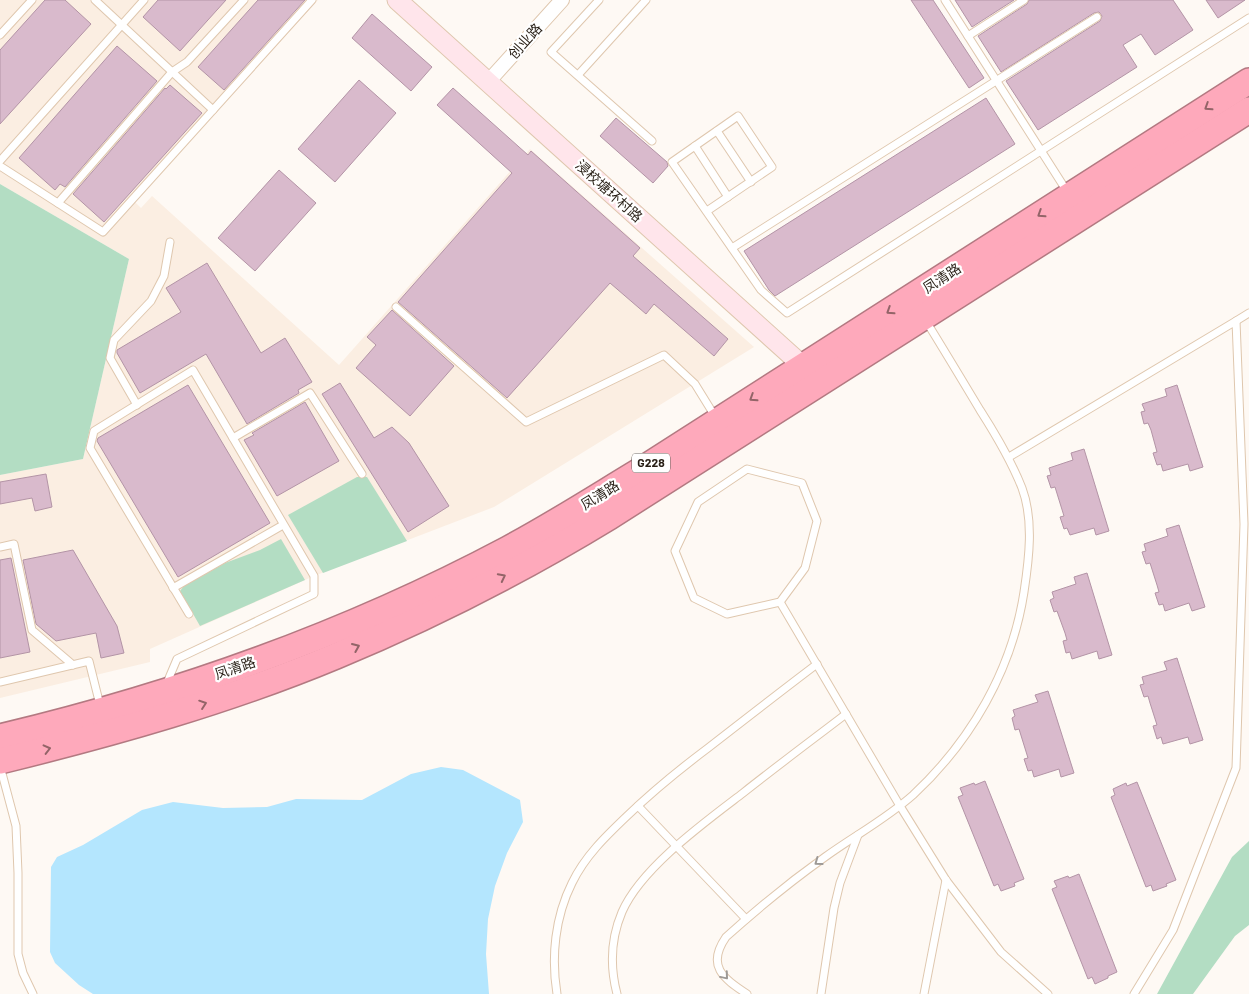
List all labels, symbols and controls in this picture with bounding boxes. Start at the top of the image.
street label: 创业路 [504,19,545,62]
one-way arrow [1204,101,1213,111]
street label: 浸校塘环村路 [572,156,646,225]
one-way arrow [1038,207,1047,217]
street label: 凤清路 [919,259,964,296]
one-way arrow [886,304,895,314]
one-way arrow [749,392,758,401]
road number: G228 [632,453,670,472]
street label: 凤清路 [577,476,622,513]
one-way arrow [497,574,506,584]
one-way arrow [351,643,360,654]
street label: 凤清路 [212,653,257,682]
one-way arrow [199,700,207,710]
one-way arrow [43,744,52,755]
one-way arrow [814,856,823,866]
one-way arrow [719,970,728,979]

